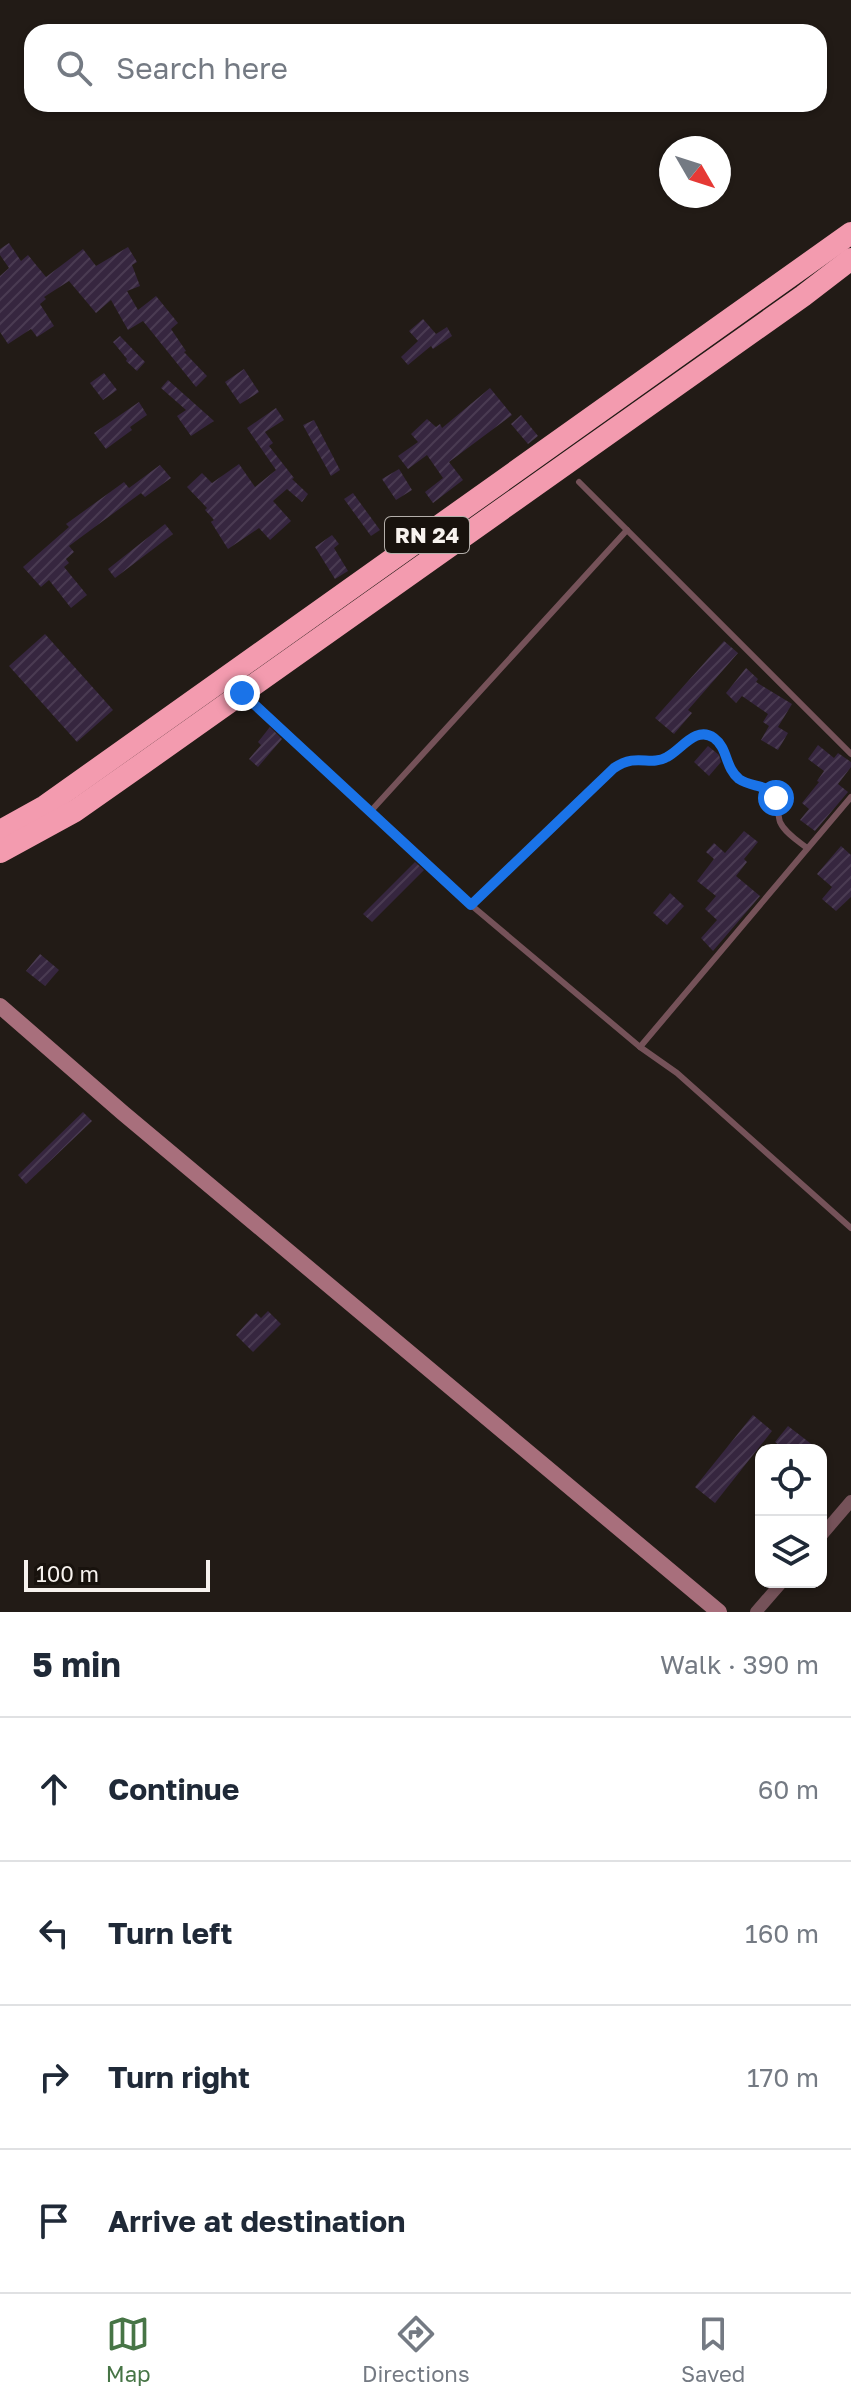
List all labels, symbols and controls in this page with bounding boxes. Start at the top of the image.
search box [24,24,827,112]
icon: search [52,46,96,90]
text: Search here [116,50,288,86]
north arrow [659,136,731,208]
road number: RN 24 [385,517,469,553]
route end [224,675,260,711]
route start [758,780,794,816]
map controls [755,1444,827,1588]
button: locate [755,1444,827,1516]
button: layers [755,1516,827,1588]
scale bar [24,1556,210,1592]
text: 100 m [36,1560,99,1587]
text: 5 min [32,1644,121,1684]
text: Walk · 390 m [660,1649,819,1680]
icon: ahead [32,1767,76,1811]
text: Continue [108,1771,239,1807]
text: 60 m [758,1774,819,1805]
icon: left [32,1911,76,1955]
text: Turn left [108,1915,233,1951]
text: 160 m [745,1918,819,1949]
icon: right [32,2055,76,2099]
text: Turn right [108,2059,250,2095]
text: 170 m [747,2062,819,2093]
icon: arrive [32,2199,76,2243]
text: Arrive at destination [108,2203,405,2239]
tab: Map [106,2312,151,2387]
tab: Directions [362,2312,470,2387]
tab: Saved [681,2312,745,2387]

